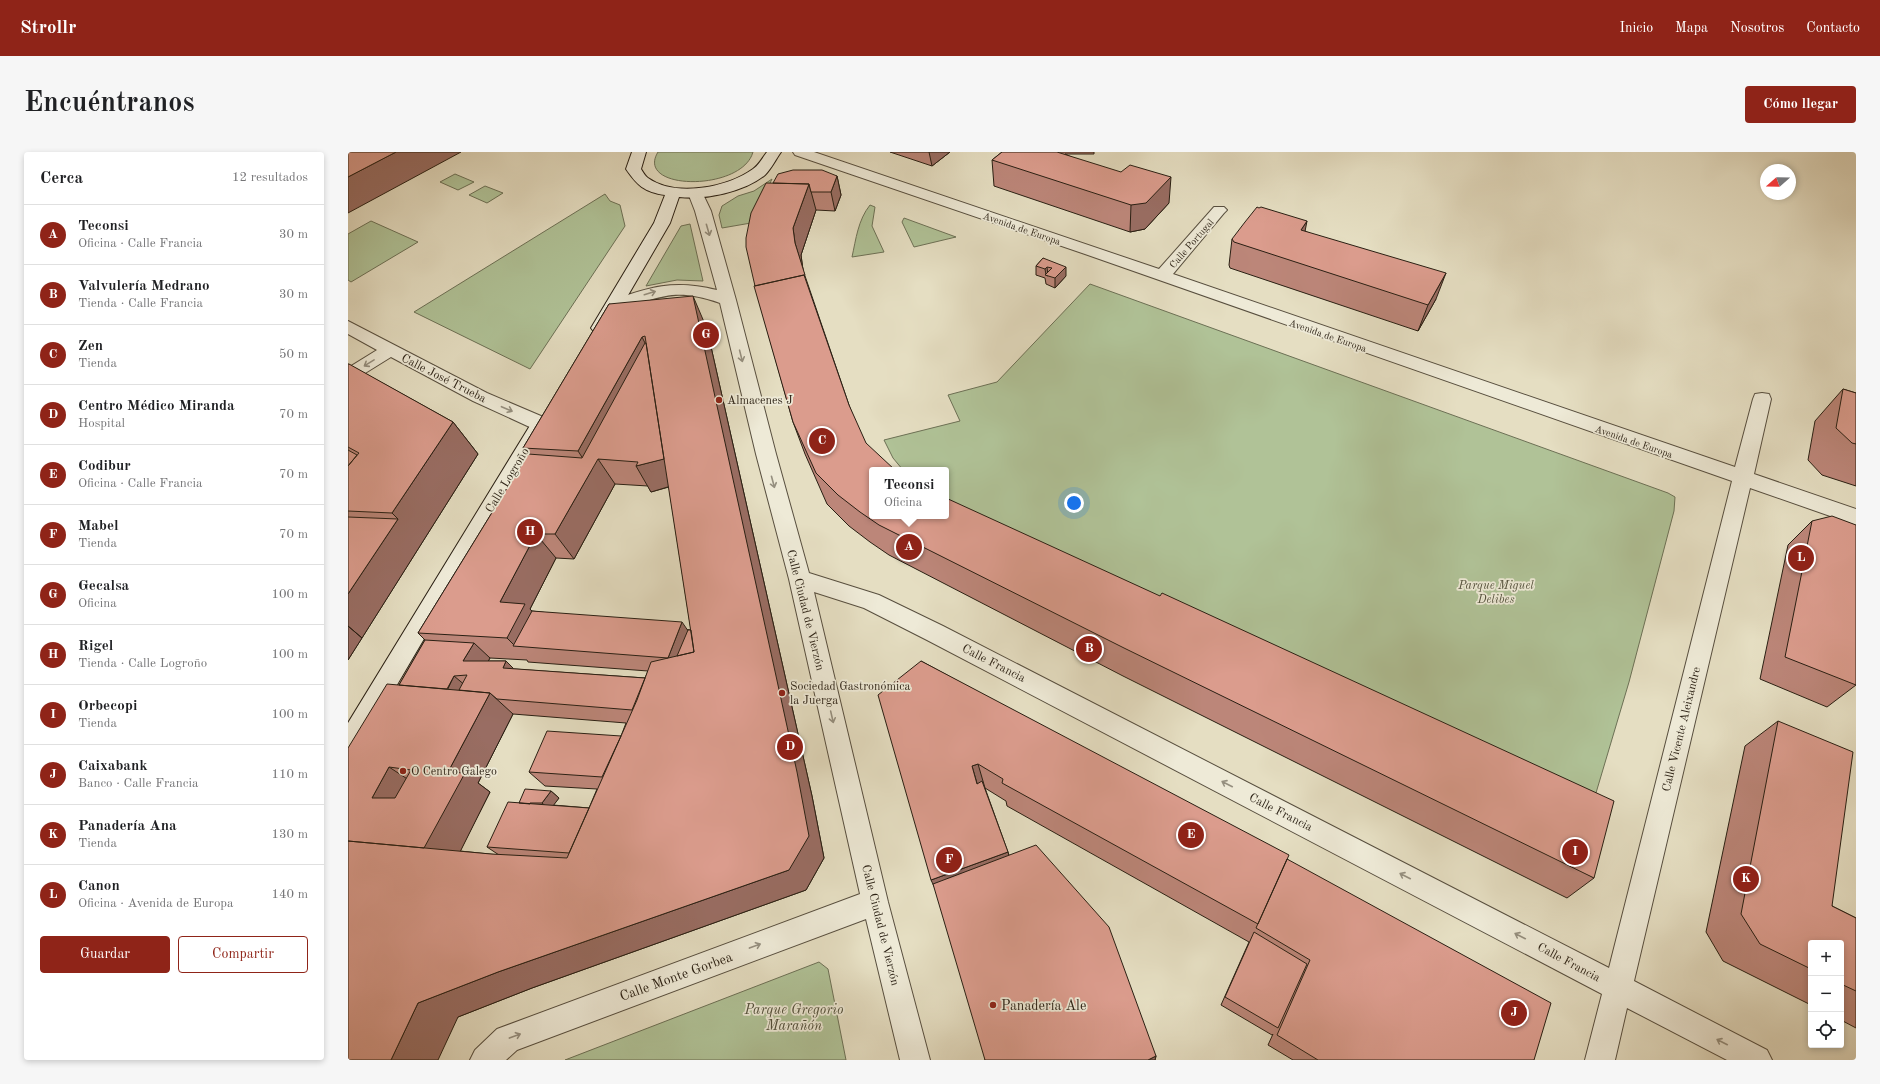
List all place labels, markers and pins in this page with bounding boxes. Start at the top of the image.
pin: G [693,320,719,350]
marker: Almacenes J [714,395,724,405]
place label: Almacenes J [727,395,793,407]
pin: C [809,426,835,456]
pin: H [517,517,543,547]
pin: A [896,532,922,562]
pin: L [1788,543,1814,573]
pin: B [1076,634,1102,664]
place label: Sociedad Gastronómica la Juerga [790,681,910,707]
marker: Sociedad Gastronómica la Juerga [777,688,787,698]
pin: D [777,732,803,762]
marker: O Centro Galego [398,766,408,776]
place label: O Centro Galego [411,766,497,778]
pin: E [1178,820,1204,850]
pin: I [1562,837,1588,867]
pin: F [936,845,962,875]
pin: K [1733,864,1759,894]
pin: J [1501,998,1527,1028]
place label: Panadería Ale [1001,999,1086,1013]
marker: Panadería Ale [988,1000,998,1010]

